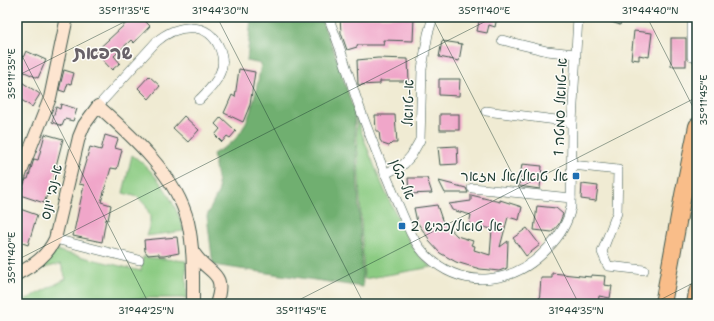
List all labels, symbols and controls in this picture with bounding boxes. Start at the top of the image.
text: 35°11'35"E [98,4,150,17]
text: 31°44'30"N [191,4,249,17]
text: 35°11'40"E [458,4,510,17]
text: 31°44'40"N [621,4,679,17]
district label: שרפאת [72,41,133,65]
text: 35°11'35"E [5,48,18,100]
street label: א-טוואל סמטה 1 [549,57,571,156]
text: 35°11'45"E [697,74,710,126]
street label: א-טוואל [399,79,417,127]
street label: אל-בטן [386,156,420,202]
street label: א-נבי יונס [36,162,66,221]
place label: אל טואל/אל מזאר [460,167,568,185]
marker: אל טואל/אל מזאר [571,171,581,181]
place label: אל טואל/כביש 2 [410,217,503,235]
marker: אל טואל/כביש 2 [397,221,407,231]
text: 35°11'40"E [5,232,18,284]
text: 31°44'25"N [118,304,174,317]
text: 35°11'45"E [275,304,327,317]
text: 31°44'35"N [548,304,604,317]

